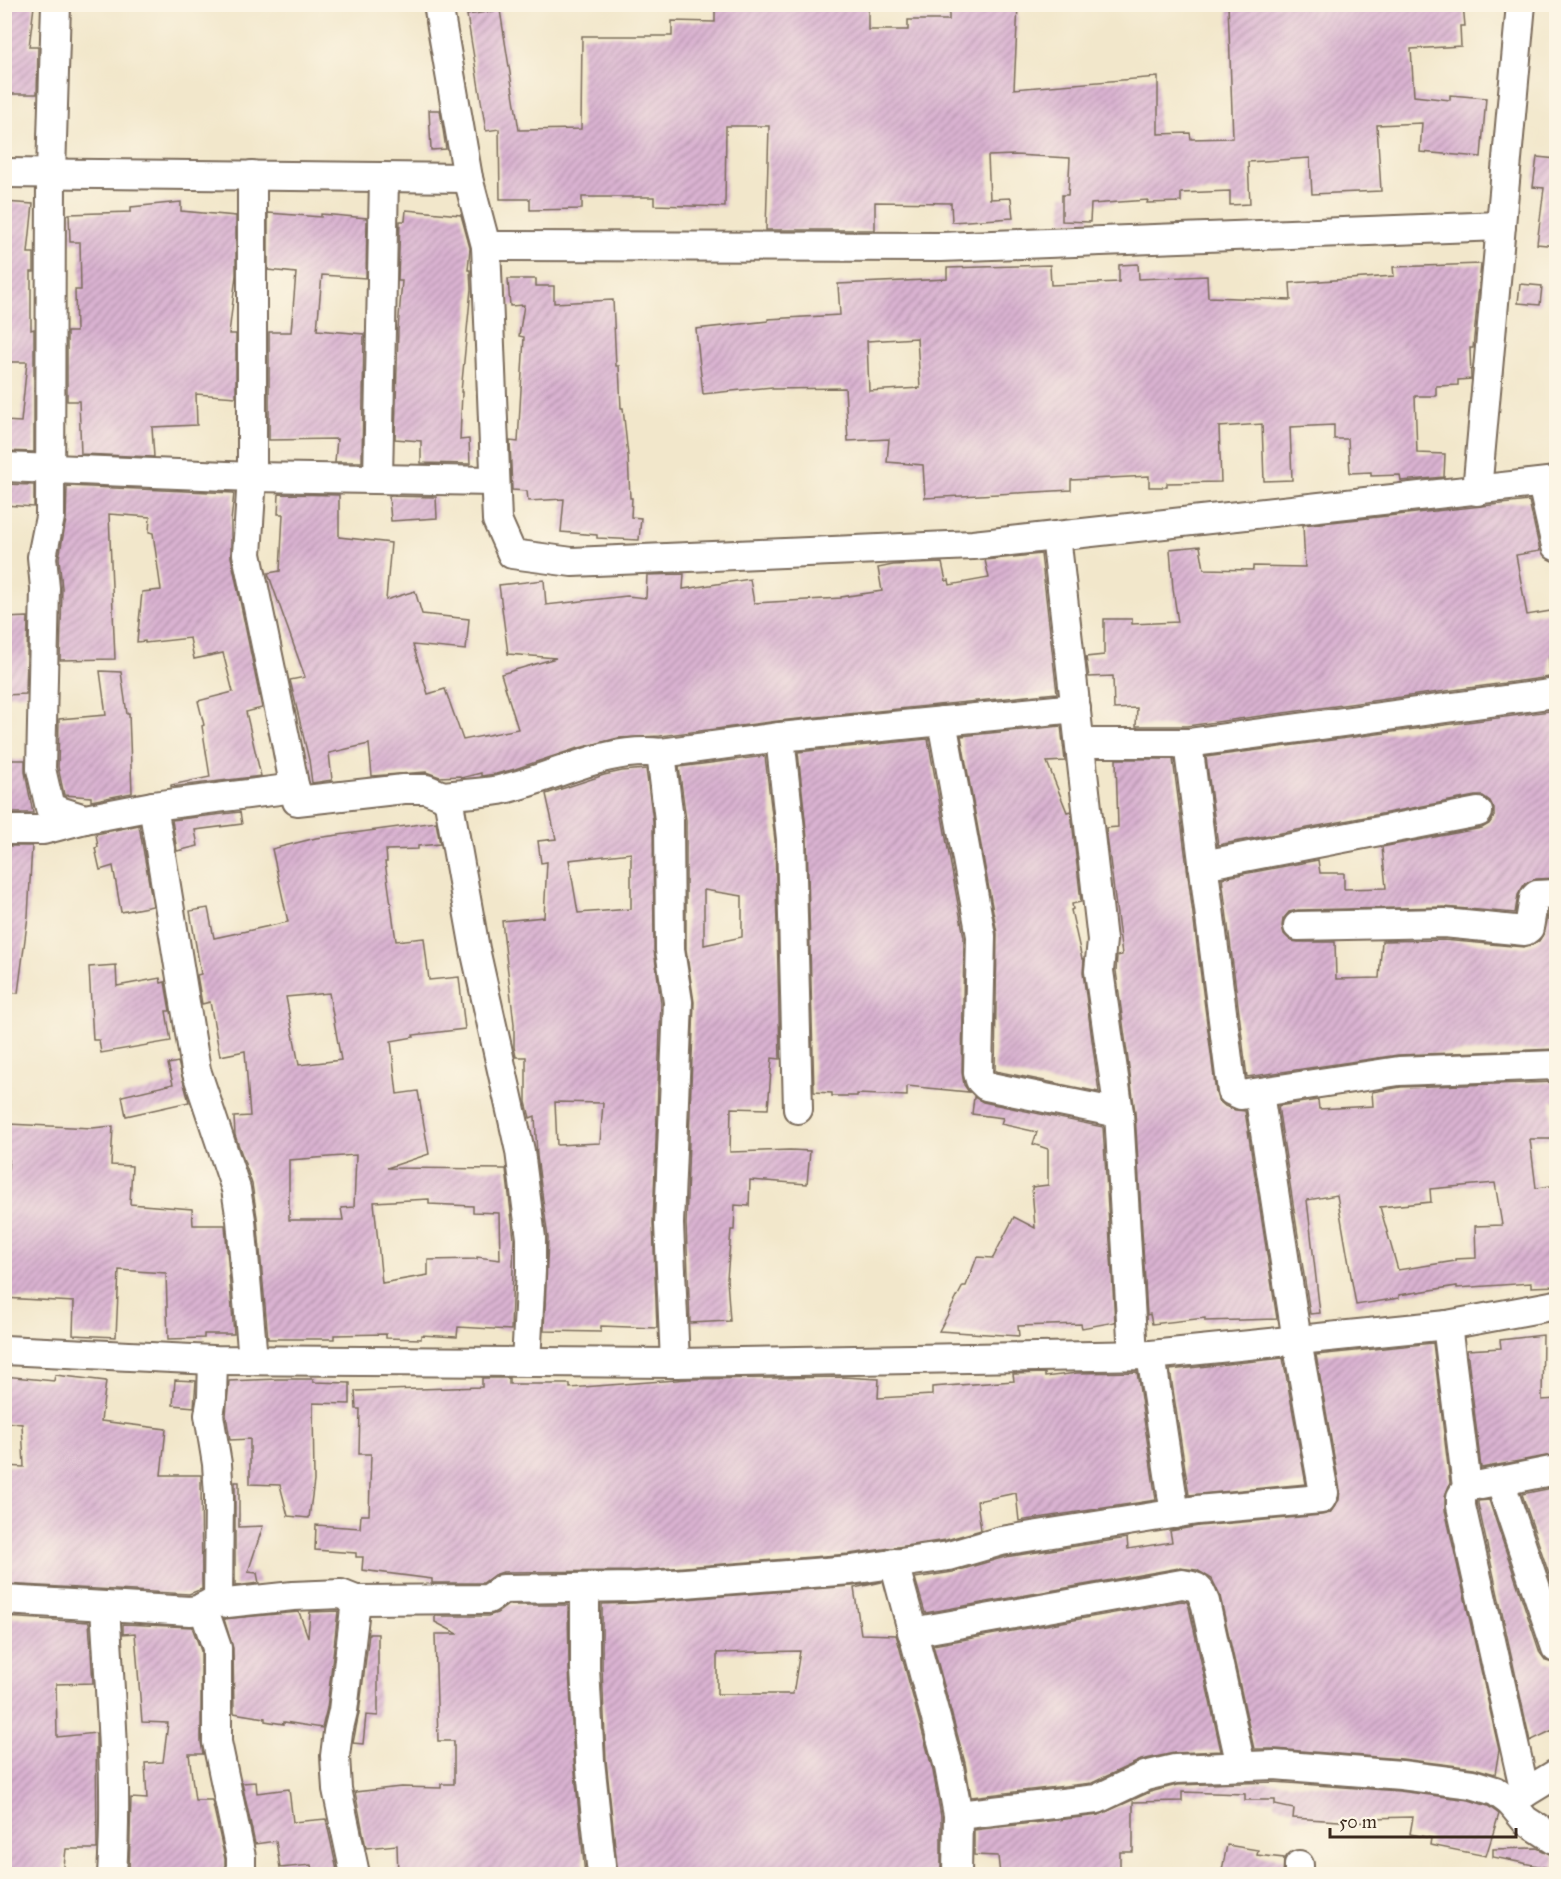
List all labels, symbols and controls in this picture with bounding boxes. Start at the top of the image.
scale bar [1330,1801,1516,1839]
text: 50 m [1339,1811,1377,1833]

